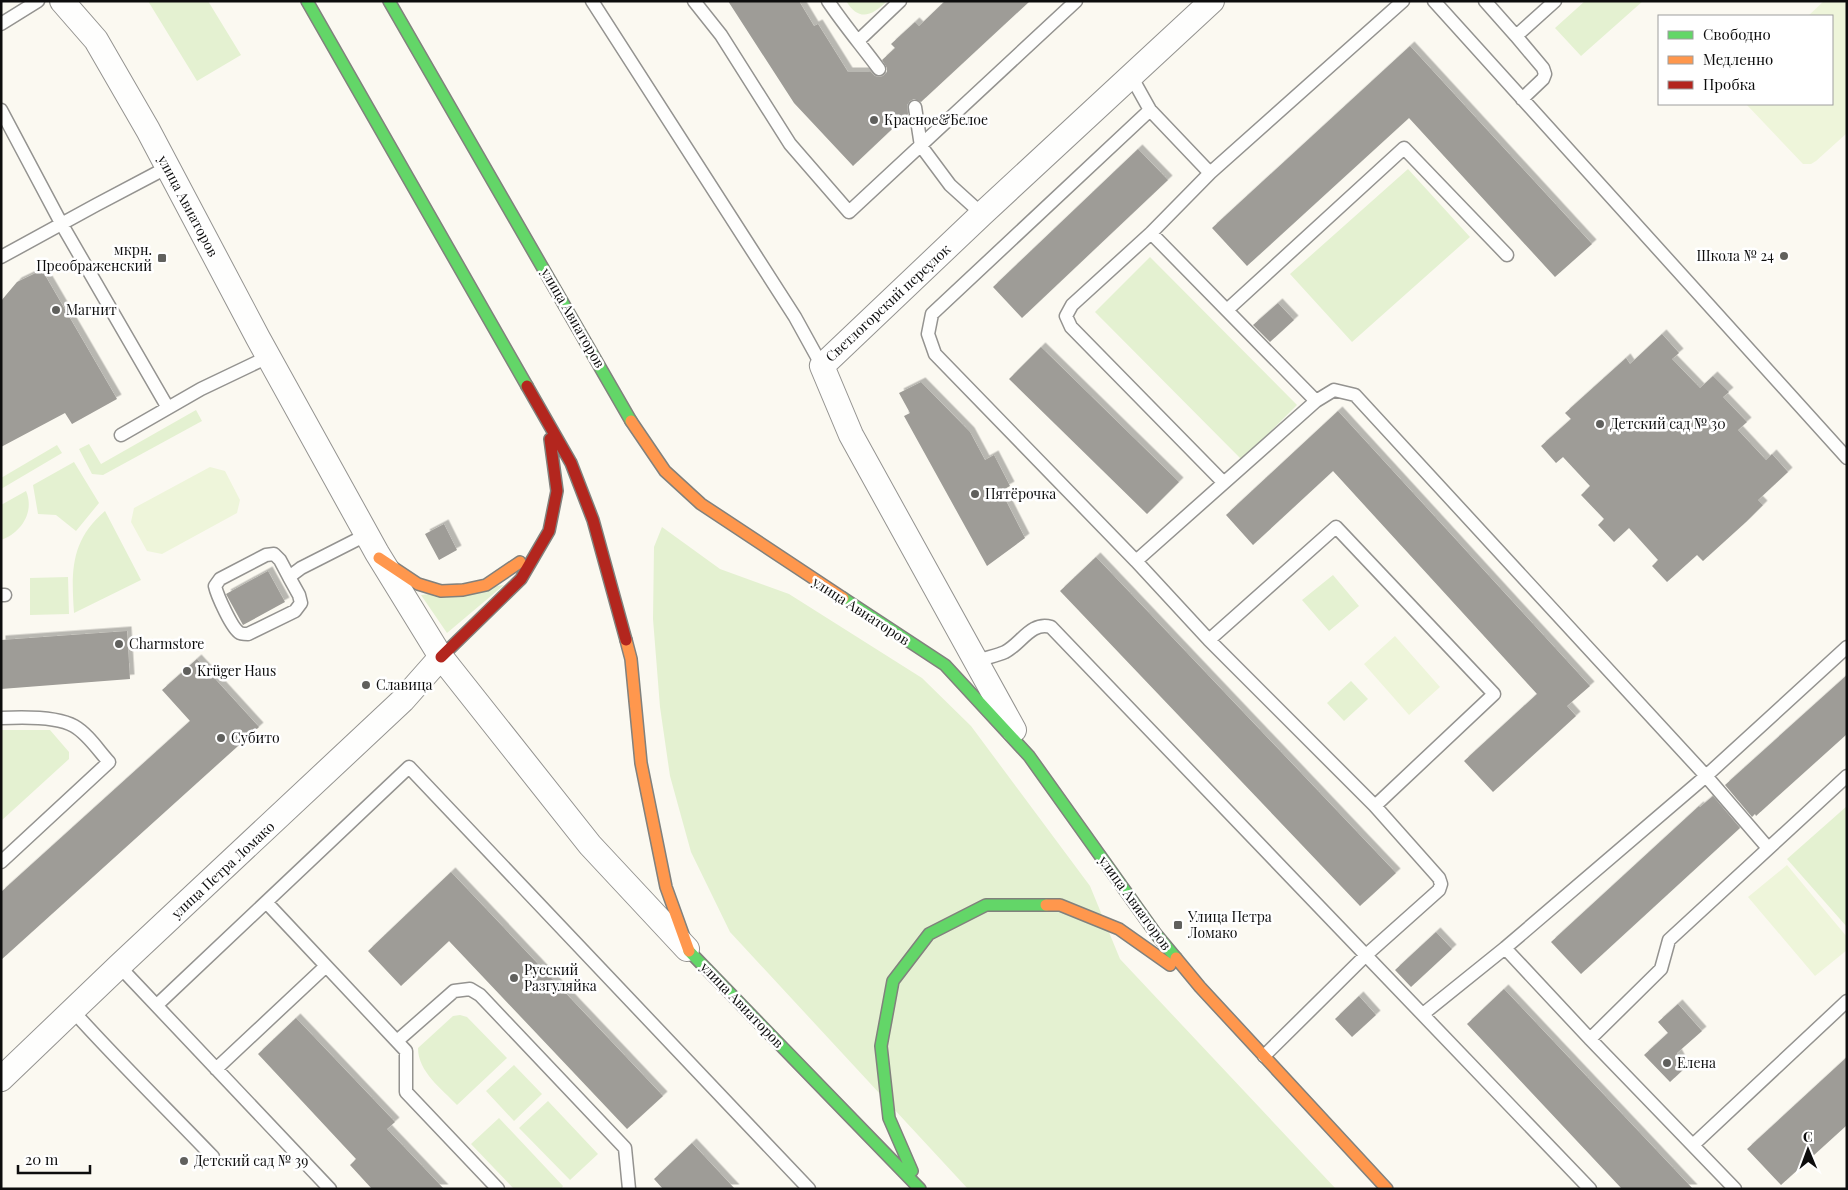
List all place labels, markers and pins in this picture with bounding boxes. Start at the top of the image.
place label: Красное&Белое [884,110,988,129]
marker: Красное&Белое [868,114,880,126]
place label: мкрн. Преображенский [36,240,152,275]
place label: Школа № 24 [1696,246,1774,265]
marker: Школа № 24 [1778,250,1790,262]
marker: мкрн. Преображенский [156,252,168,264]
place label: Магнит [66,300,117,319]
marker: Магнит [50,304,62,316]
place label: Детский сад № 30 [1610,414,1726,433]
marker: Детский сад № 30 [1594,418,1606,430]
place label: Пятёрочка [985,484,1056,503]
marker: Пятёрочка [969,488,981,500]
place label: Charmstore [129,634,204,653]
marker: Charmstore [113,638,125,650]
place label: Krüger Haus [197,661,276,680]
marker: Krüger Haus [181,665,193,677]
place label: Славица [376,675,433,694]
marker: Славица [360,679,372,691]
place label: Субито [231,728,280,747]
marker: Субито [215,732,227,744]
place label: Улица Петра Ломако [1187,907,1272,942]
marker: Улица Петра Ломако [1172,919,1184,931]
place label: Русский Разгуляйка [524,960,597,995]
marker: Русский Разгуляйка [508,972,520,984]
place label: Елена [1677,1053,1716,1072]
marker: Елена [1661,1057,1673,1069]
place label: Детский сад № 39 [194,1151,308,1170]
marker: Детский сад № 39 [178,1155,190,1167]

